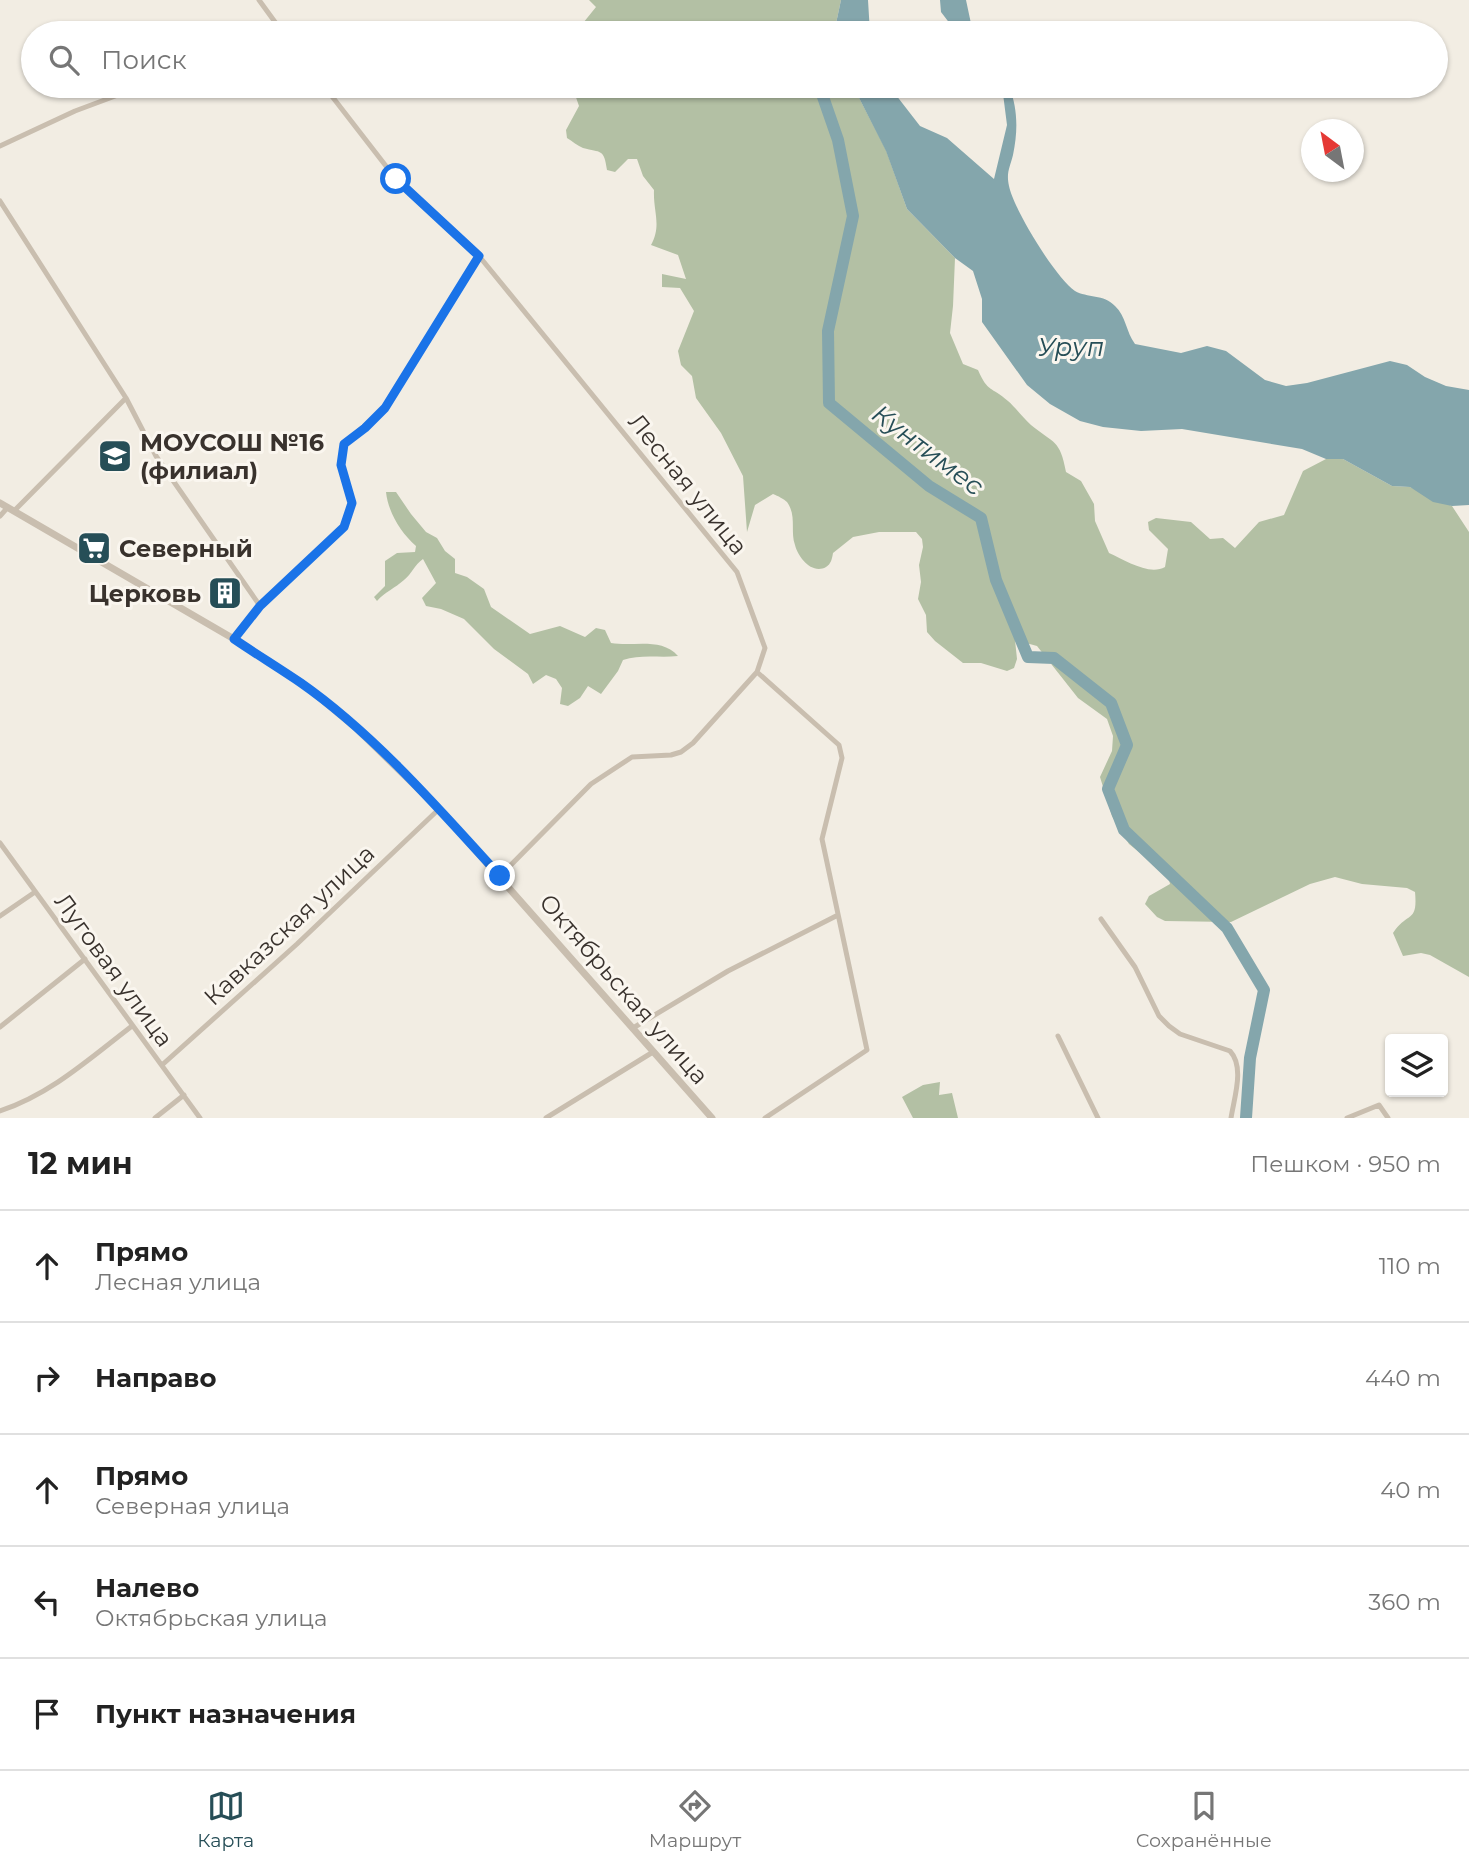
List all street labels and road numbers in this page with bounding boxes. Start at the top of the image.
street label: Лесная улица [622,408,754,560]
street label: Кавказская улица [198,839,380,1011]
street label: Луговая улица [49,888,179,1052]
street label: Октябрьская улица [534,888,714,1090]

